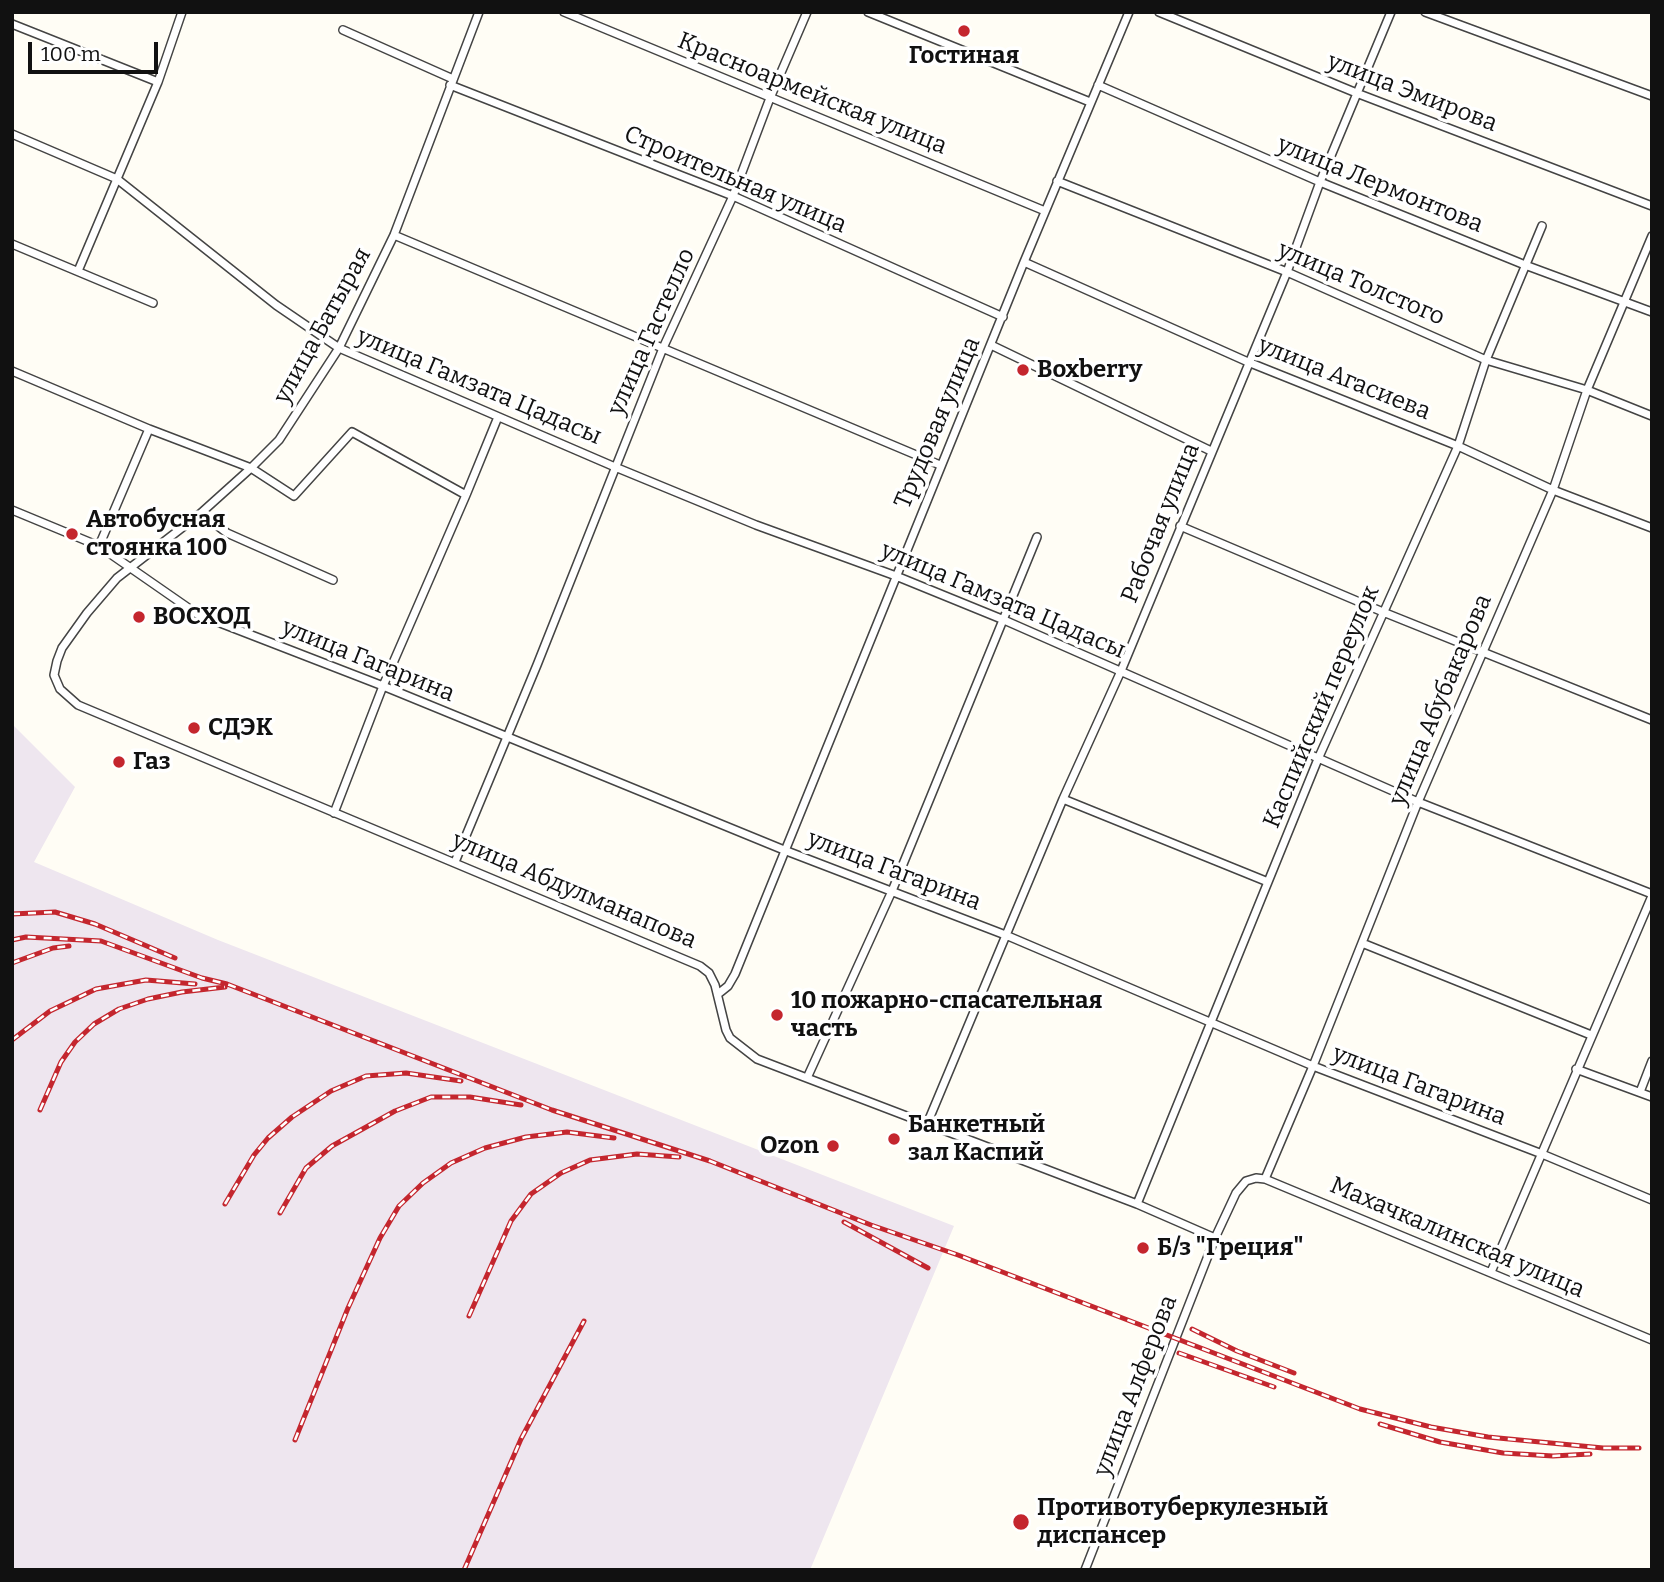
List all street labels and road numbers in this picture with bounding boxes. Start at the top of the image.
street label: Красноармейская улица [673,27,951,161]
street label: улица Эмирова [1323,47,1501,139]
street label: Строительная улица [619,120,851,240]
street label: улица Лермонтова [1273,131,1487,239]
street label: улица Толстого [1273,236,1449,332]
street label: улица Батырая [268,243,378,409]
street label: улица Гастелло [602,244,702,420]
street label: улица Гамзата Цадасы [352,322,606,452]
street label: улица Агасиева [1253,331,1435,427]
street label: Трудовая улица [889,333,987,513]
street label: Рабочая улица [1116,439,1206,607]
street label: улица Гамзата Цадасы [876,536,1130,666]
street label: Каспийский переулок [1258,581,1386,833]
street label: улица Абубакарова [1383,590,1499,810]
street label: улица Гагарина [277,613,459,709]
street label: улица Гагарина [803,825,985,917]
street label: улица Абдулманапова [448,826,700,956]
street label: улица Гагарина [1328,1040,1510,1132]
street label: Махачкалинская улица [1325,1171,1589,1305]
street label: улица Алферова [1088,1291,1184,1481]

